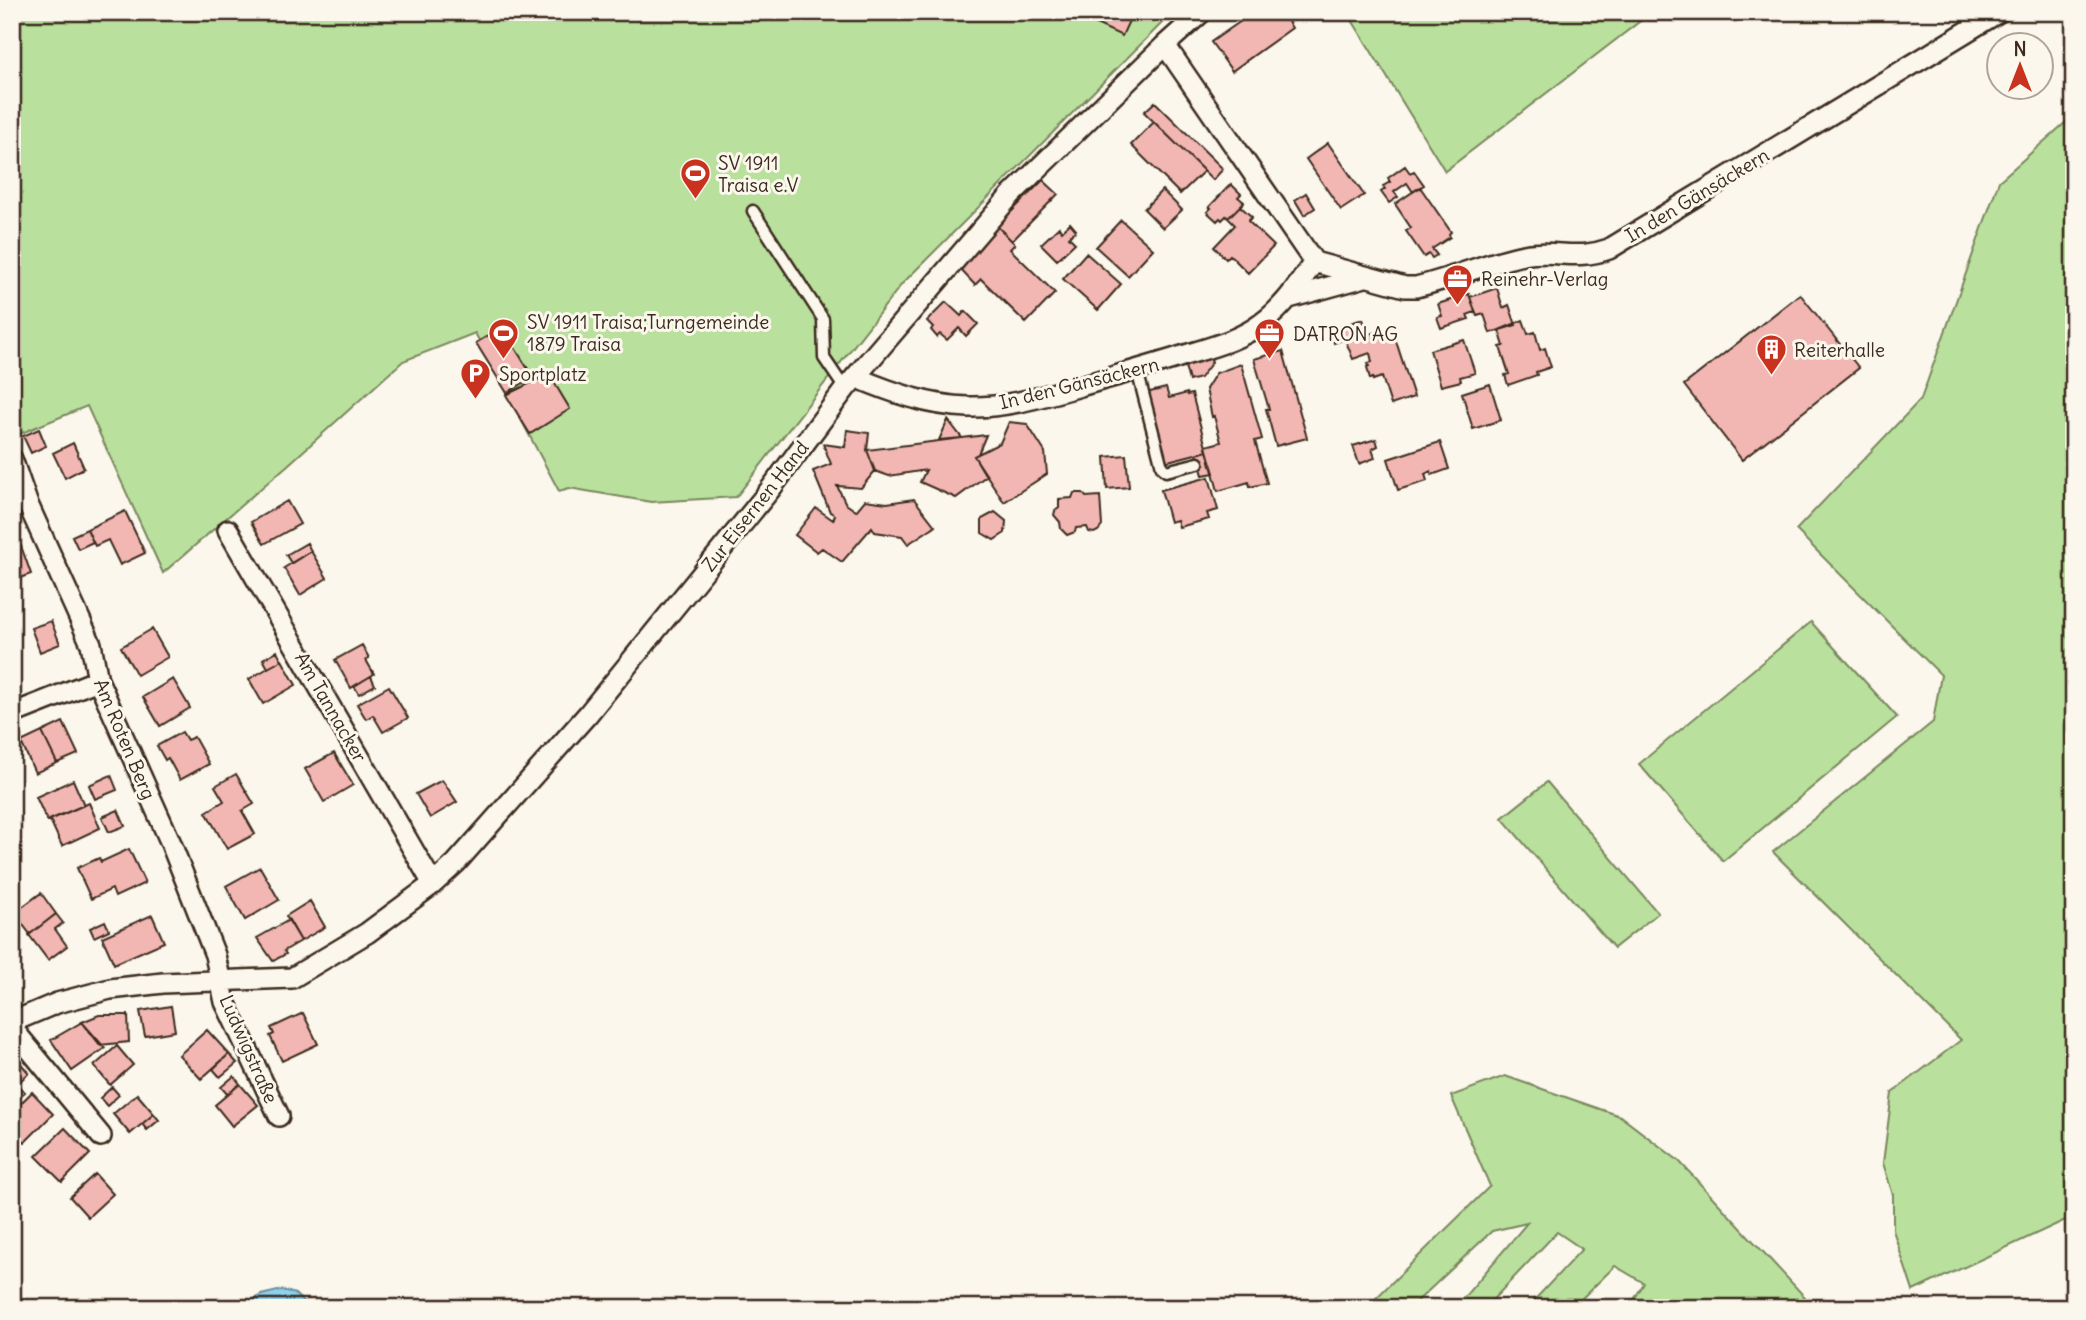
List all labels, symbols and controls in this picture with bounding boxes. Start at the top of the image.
north arrow [1984,32,2054,102]
text: N [2013,37,2027,61]
street label: In den Gänsäckern [1621,143,1773,247]
place label: SV 1911 Traisa e.V [718,151,799,197]
sports icon: SV 1911 Traisa e.V [678,157,712,201]
office icon: Reinehr-Verlag [1441,262,1475,306]
place label: Reinehr-Verlag [1481,267,1608,291]
place label: SV 1911 Traisa;Turngemeinde 1879 Traisa [527,310,769,356]
sports icon: SV 1911 Traisa;Turngemeinde 1879 Traisa [487,316,521,360]
office icon: DATRON AG [1253,317,1287,361]
place label: DATRON AG [1293,322,1398,346]
building icon: Reiterhalle [1754,333,1788,377]
place label: Reiterhalle [1794,338,1885,362]
street label: In den Gänsäckern [997,352,1161,414]
parking icon: Sportplatz [459,357,493,401]
place label: Sportplatz [499,362,587,386]
street label: Zur Eisernen Hand [697,436,813,576]
street label: Am Tannacker [290,648,372,766]
street label: Am Roten Berg [89,675,161,803]
street label: Ludwigstraße [214,991,284,1107]

